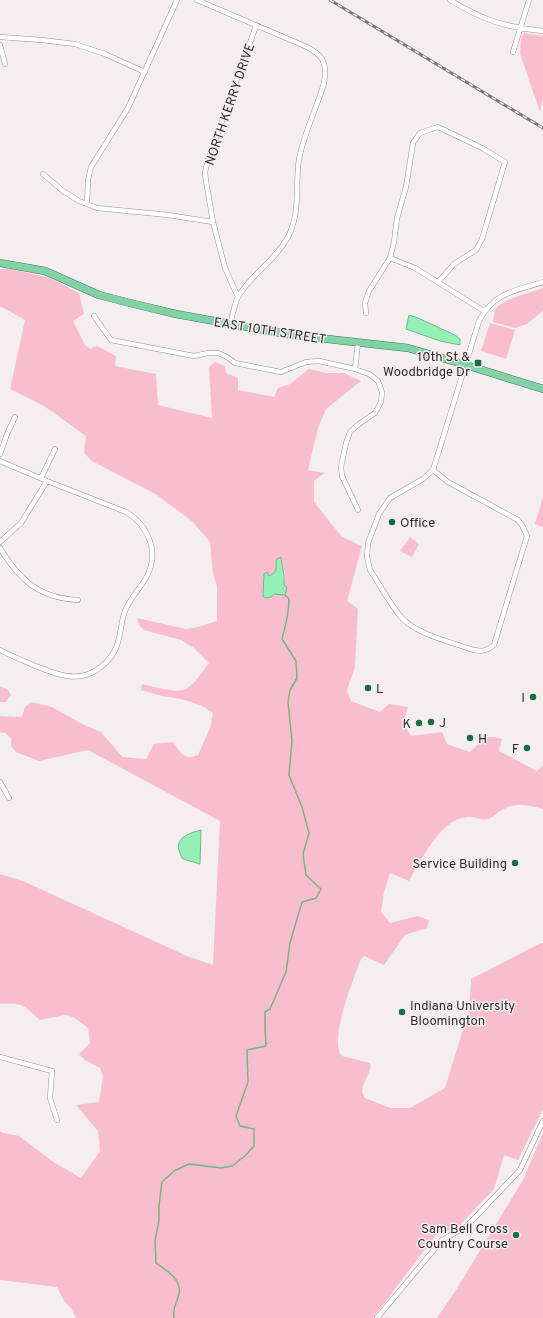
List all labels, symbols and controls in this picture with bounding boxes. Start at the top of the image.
street label: NORTH KERRY DRIVE [202,42,259,168]
street label: EAST 10TH STREET [212,315,327,349]
place label: 10th St & Woodbridge Dr [383,350,470,381]
marker: 10th St & Woodbridge Dr [473,358,483,368]
place label: Office [400,516,435,532]
marker: Office [387,517,397,527]
place label: L [376,682,383,698]
marker: L [363,683,373,693]
place label: I [521,691,525,707]
marker: I [528,692,538,702]
place label: J [439,716,446,732]
place label: K [402,717,411,733]
marker: J [426,717,436,727]
marker: K [414,718,424,728]
place label: H [478,732,487,748]
marker: H [465,733,475,743]
place label: F [512,742,519,758]
marker: F [522,743,532,753]
place label: Service Building [413,857,507,873]
marker: Service Building [510,858,520,868]
place label: Indiana University Bloomington [410,999,515,1030]
marker: Indiana University Bloomington [397,1007,407,1017]
place label: Sam Bell Cross Country Course [417,1222,508,1253]
marker: Sam Bell Cross Country Course [511,1230,521,1240]

